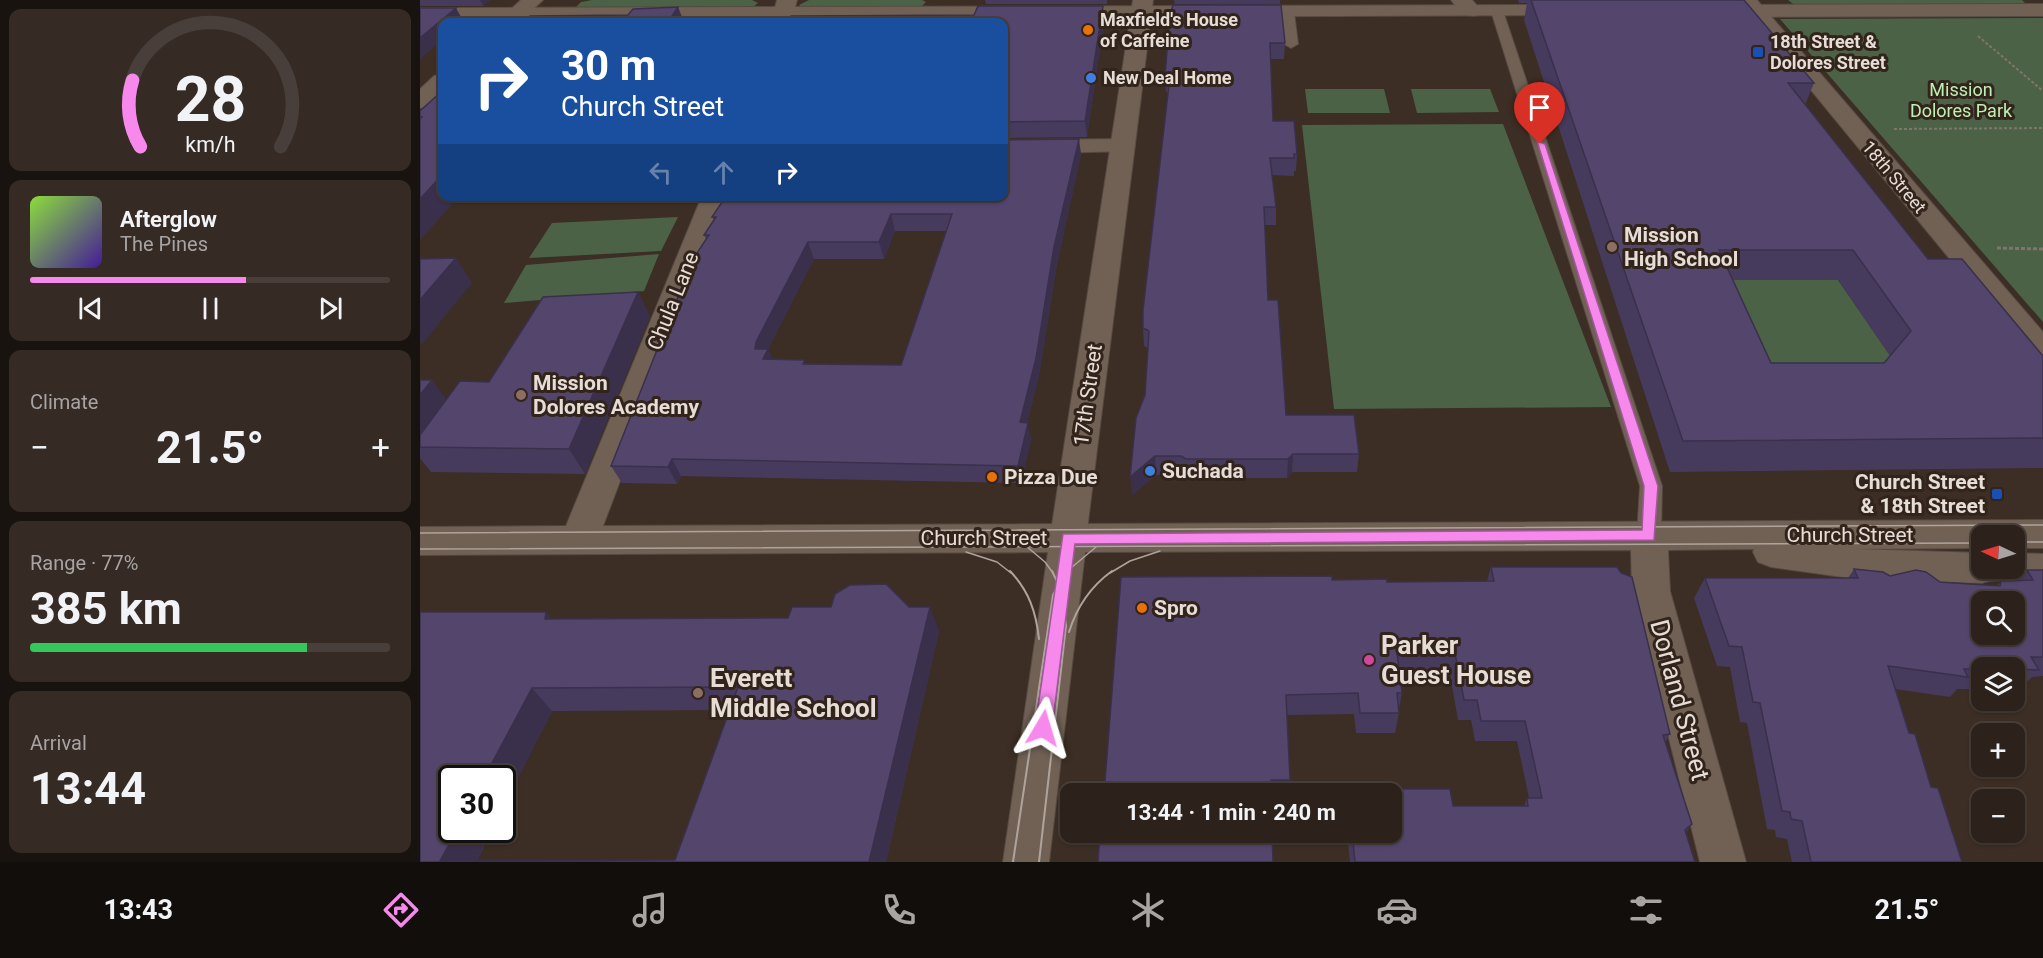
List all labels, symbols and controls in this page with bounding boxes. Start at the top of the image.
place label: Maxfield's House of Caffeine [1100,9,1238,51]
marker: Maxfield's House of Caffeine [1081,23,1095,37]
place label: 18th Street & Dolores Street [1770,31,1886,73]
text: 30 m [561,41,656,90]
icon: right [462,42,540,120]
marker: 18th Street & Dolores Street [1751,45,1765,59]
text: 28 [174,63,246,136]
place label: New Deal Home [1103,67,1232,88]
marker: New Deal Home [1084,71,1098,85]
park label: Mission Dolores Park [1910,79,2013,121]
pin [1514,82,1565,144]
text: Church Street [561,91,724,123]
icon: arrive [1523,91,1556,124]
text: km/h [185,132,235,157]
street label: 18th Street [1858,136,1931,217]
icon: left [644,156,677,189]
icon: ahead [707,156,740,189]
icon: right [770,156,803,189]
text: Afterglow [120,207,217,232]
place label: Mission High School [1624,223,1738,271]
text: The Pines [120,232,208,256]
marker: Mission High School [1605,240,1619,254]
street label: Chula Lane [642,248,704,354]
icon: previous [74,292,107,325]
icon: pause [194,292,227,325]
icon: next [314,292,347,325]
street label: 17th Street [1069,342,1107,447]
place label: Mission Dolores Academy [533,371,699,419]
marker: Mission Dolores Academy [514,388,528,402]
text: Climate [30,390,98,414]
text: 21.5° [156,421,264,474]
text: − [30,428,49,467]
text: + [371,428,390,467]
place label: Suchada [1162,459,1244,483]
marker: Suchada [1143,464,1157,478]
place label: Pizza Due [1004,465,1098,489]
marker: Pizza Due [985,470,999,484]
place label: Church Street & 18th Street [1855,470,1985,518]
marker: Church Street & 18th Street [1990,487,2004,501]
street label: Church Street [1787,523,1914,547]
north arrow [1971,525,2025,579]
map controls [1971,525,2025,843]
street label: Church Street [921,526,1048,550]
text: Range · 77% [30,551,138,575]
text: 385 km [30,582,182,635]
button: search [1971,591,2025,645]
place label: Spro [1154,596,1198,620]
marker: Spro [1135,601,1149,615]
street label: Dorland Street [1644,616,1716,784]
place label: Parker Guest House [1381,630,1531,690]
marker: Parker Guest House [1362,653,1376,667]
button: layers [1971,657,2025,711]
place label: Everett Middle School [710,663,877,723]
marker: Everett Middle School [691,686,705,700]
position arrow [1011,696,1075,760]
button: + [1971,723,2025,777]
text: Arrival [30,731,87,755]
text: 13:44 [30,762,146,815]
speed limit sign: 30 [438,765,516,843]
button: − [1971,789,2025,843]
text: 13:44 · 1 min · 240 m [1126,800,1336,825]
icon: directions [380,889,422,931]
icon: music [629,889,671,931]
icon: phone [878,889,920,931]
icon: climate [1127,889,1169,931]
icon: car [1376,889,1418,931]
icon: filters [1625,889,1667,931]
text: 13:43 [104,894,173,926]
text: 21.5° [1875,894,1939,926]

